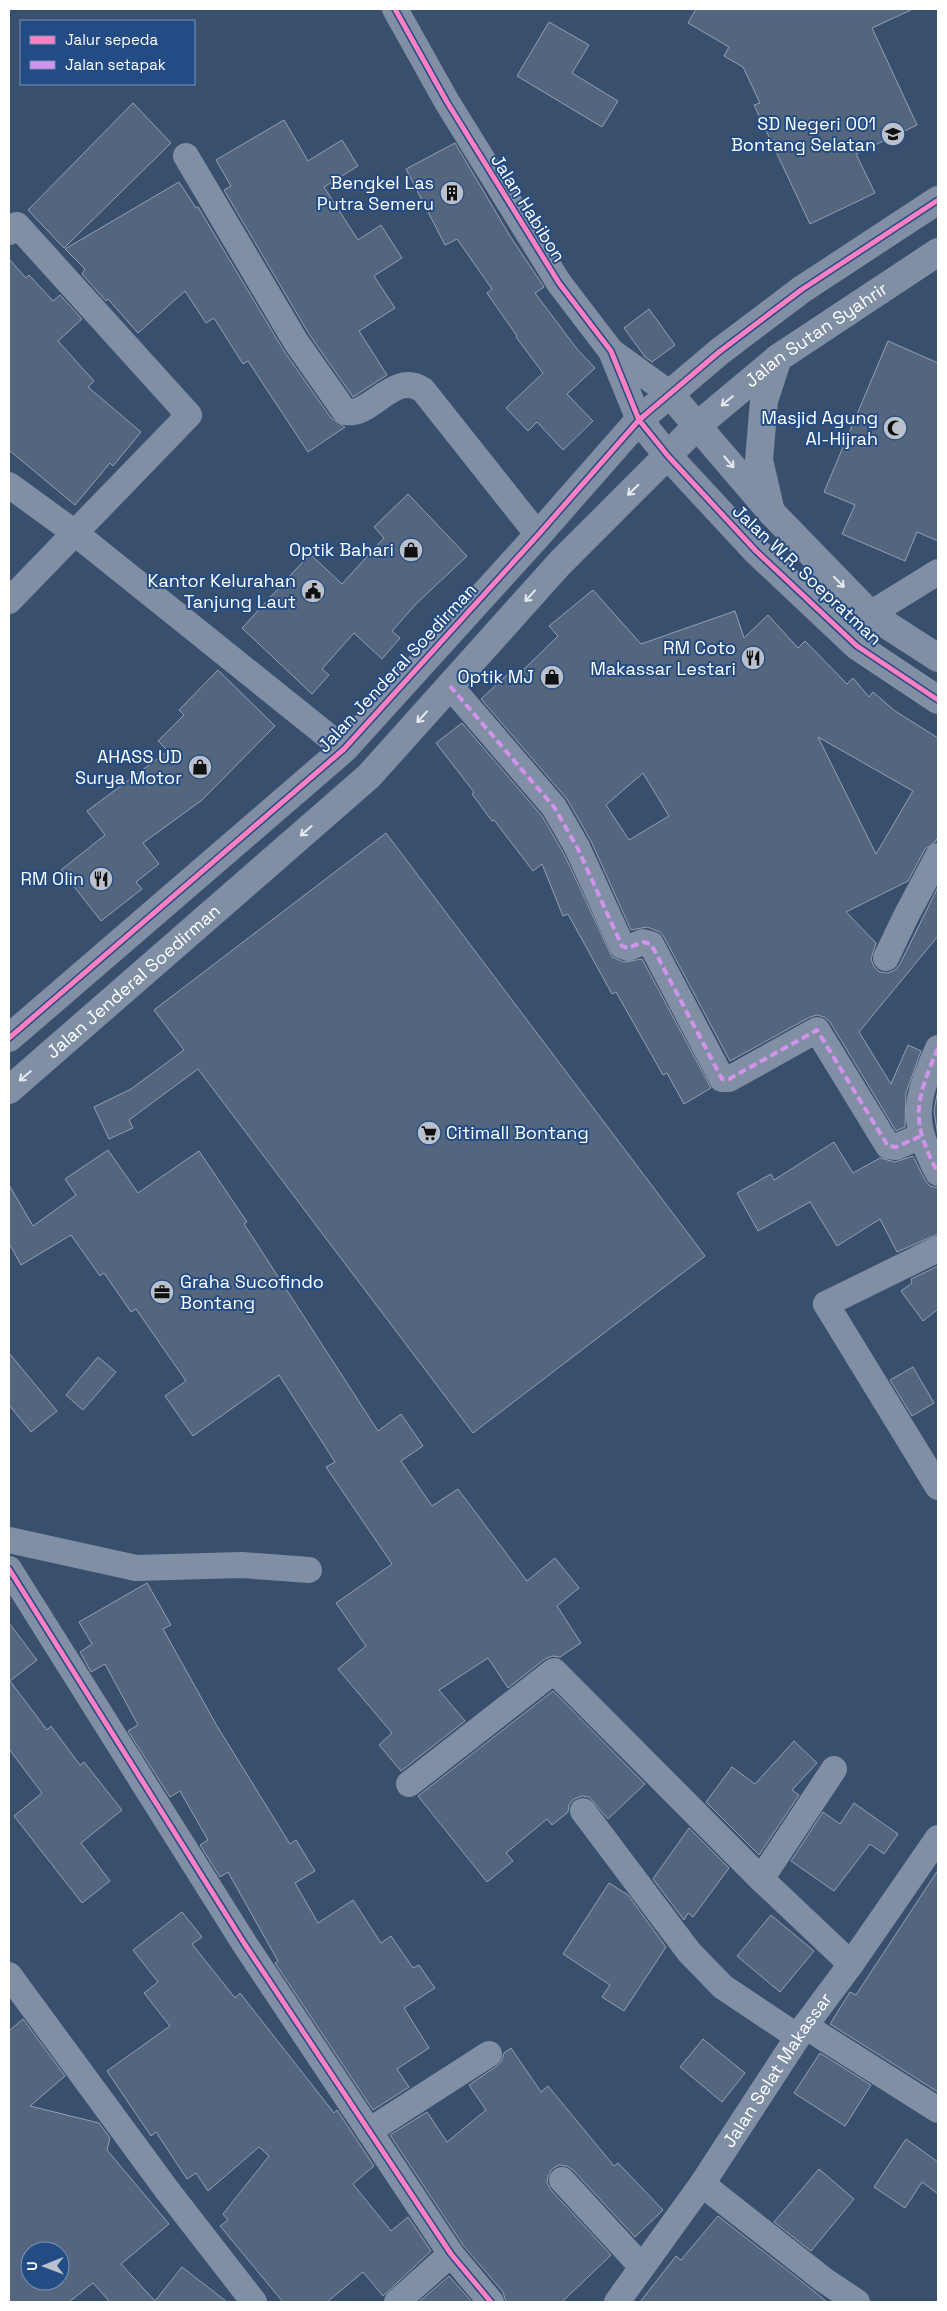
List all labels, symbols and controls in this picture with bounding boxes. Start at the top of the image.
legend [20,20,195,85]
text: Jalur sepeda [65,30,159,49]
text: Jalan setapak [65,55,166,74]
place label: SD Negeri 001 Bontang Selatan [731,112,876,156]
school or university icon: SD Negeri 001 Bontang Selatan [880,121,906,147]
street label: Jalan Habibon [486,150,571,266]
place label: Bengkel Las Putra Semeru [317,171,434,215]
building icon: Bengkel Las Putra Semeru [439,180,465,206]
street label: Jalan Sutan Syahrir [740,277,892,392]
one-way arrow [720,395,733,406]
place label: Masjid Agung Al-Hijrah [761,406,878,450]
mosque icon: Masjid Agung Al-Hijrah [882,415,908,441]
one-way arrow [723,455,734,468]
one-way arrow [627,484,639,496]
street label: Jalan W.R. Soepratman [728,499,887,650]
shop icon: Optik Bahari [398,537,424,563]
place label: Optik Bahari [289,538,394,561]
place label: Kantor Kelurahan Tanjung Laut [147,569,296,613]
one-way arrow [832,576,845,588]
public building icon: Kantor Kelurahan Tanjung Laut [300,578,326,604]
street label: Jalan Jenderal Soedirman [312,578,481,757]
one-way arrow [524,590,536,603]
place label: RM Coto Makassar Lestari [590,636,736,680]
restaurant icon: RM Coto Makassar Lestari [740,645,766,671]
shop icon: Optik MJ [539,664,565,690]
place label: Optik MJ [457,665,534,688]
one-way arrow [416,711,428,724]
place label: AHASS UD Surya Motor [75,745,182,789]
shop icon: AHASS UD Surya Motor [187,754,213,780]
one-way arrow [300,825,313,837]
restaurant icon: RM Olin [88,866,114,892]
place label: RM Olin [21,867,84,890]
street label: Jalan Jenderal Soedirman [41,899,225,1063]
one-way arrow [19,1070,32,1081]
supermarket icon: Citimall Bontang [416,1120,442,1146]
place label: Citimall Bontang [446,1121,589,1144]
place label: Graha Sucofindo Bontang [180,1270,324,1314]
office icon: Graha Sucofindo Bontang [149,1279,175,1305]
street label: Jalan Selat Makassar [717,1988,837,2152]
north arrow [20,2241,70,2291]
text: U [23,2261,41,2271]

